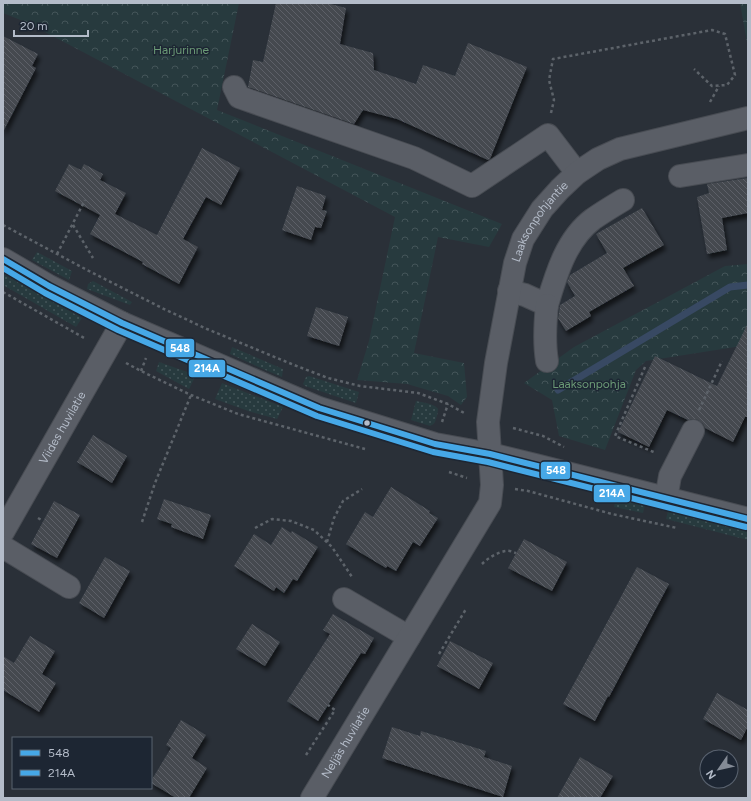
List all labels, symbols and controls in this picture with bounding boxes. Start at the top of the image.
scale bar [14,12,88,38]
text: 20 m [20,19,48,33]
park label: Harjurinne [153,43,209,57]
street label: Laaksonpohjantie [509,178,571,264]
line badge: 548 [165,338,195,358]
text: 548 [170,342,190,355]
line badge: 214A [188,359,226,378]
text: 214A [194,362,220,375]
park label: Laaksonpohja [552,377,626,391]
street label: Viides huvilatie [36,389,89,466]
unlabelled marker [362,418,372,428]
line badge: 548 [540,461,571,480]
text: 548 [546,464,566,477]
line badge: 214A [593,484,631,503]
text: 214A [599,487,625,500]
street label: Neljäs huvilatie [319,703,373,781]
legend [12,737,152,789]
text: 548 [48,746,70,760]
north arrow [699,749,739,789]
text: 214A [48,766,75,780]
text: N [703,767,719,781]

